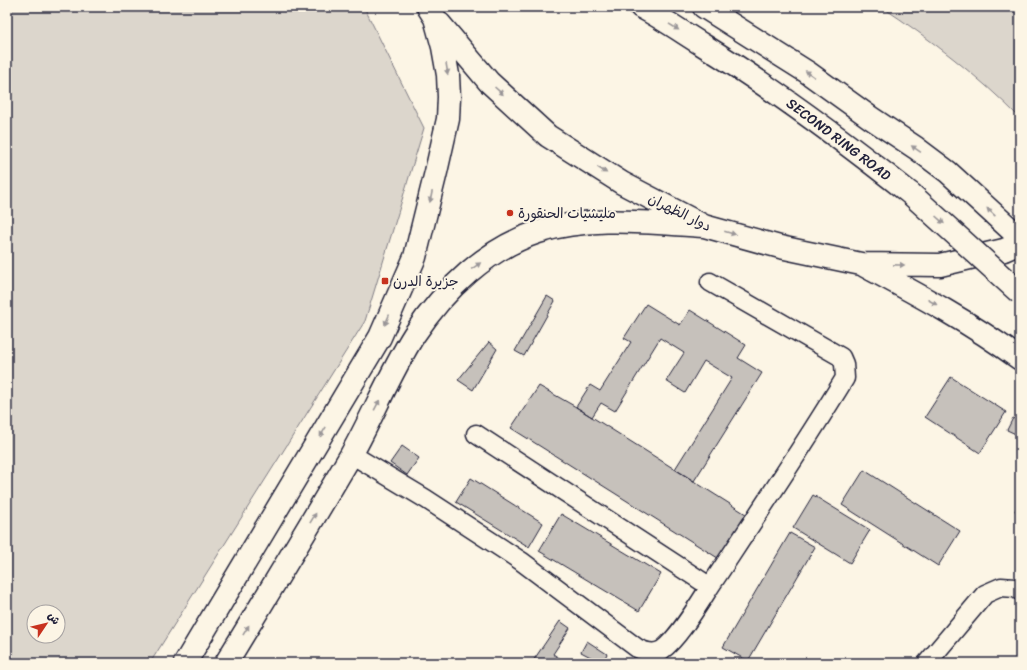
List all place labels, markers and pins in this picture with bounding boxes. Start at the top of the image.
place label: مليشيات الحنقورة [518,201,616,226]
marker: مليشيات الحنقورة [505,208,515,218]
place label: جزيرة الدرن [393,269,459,294]
marker: جزيرة الدرن [380,276,390,286]

